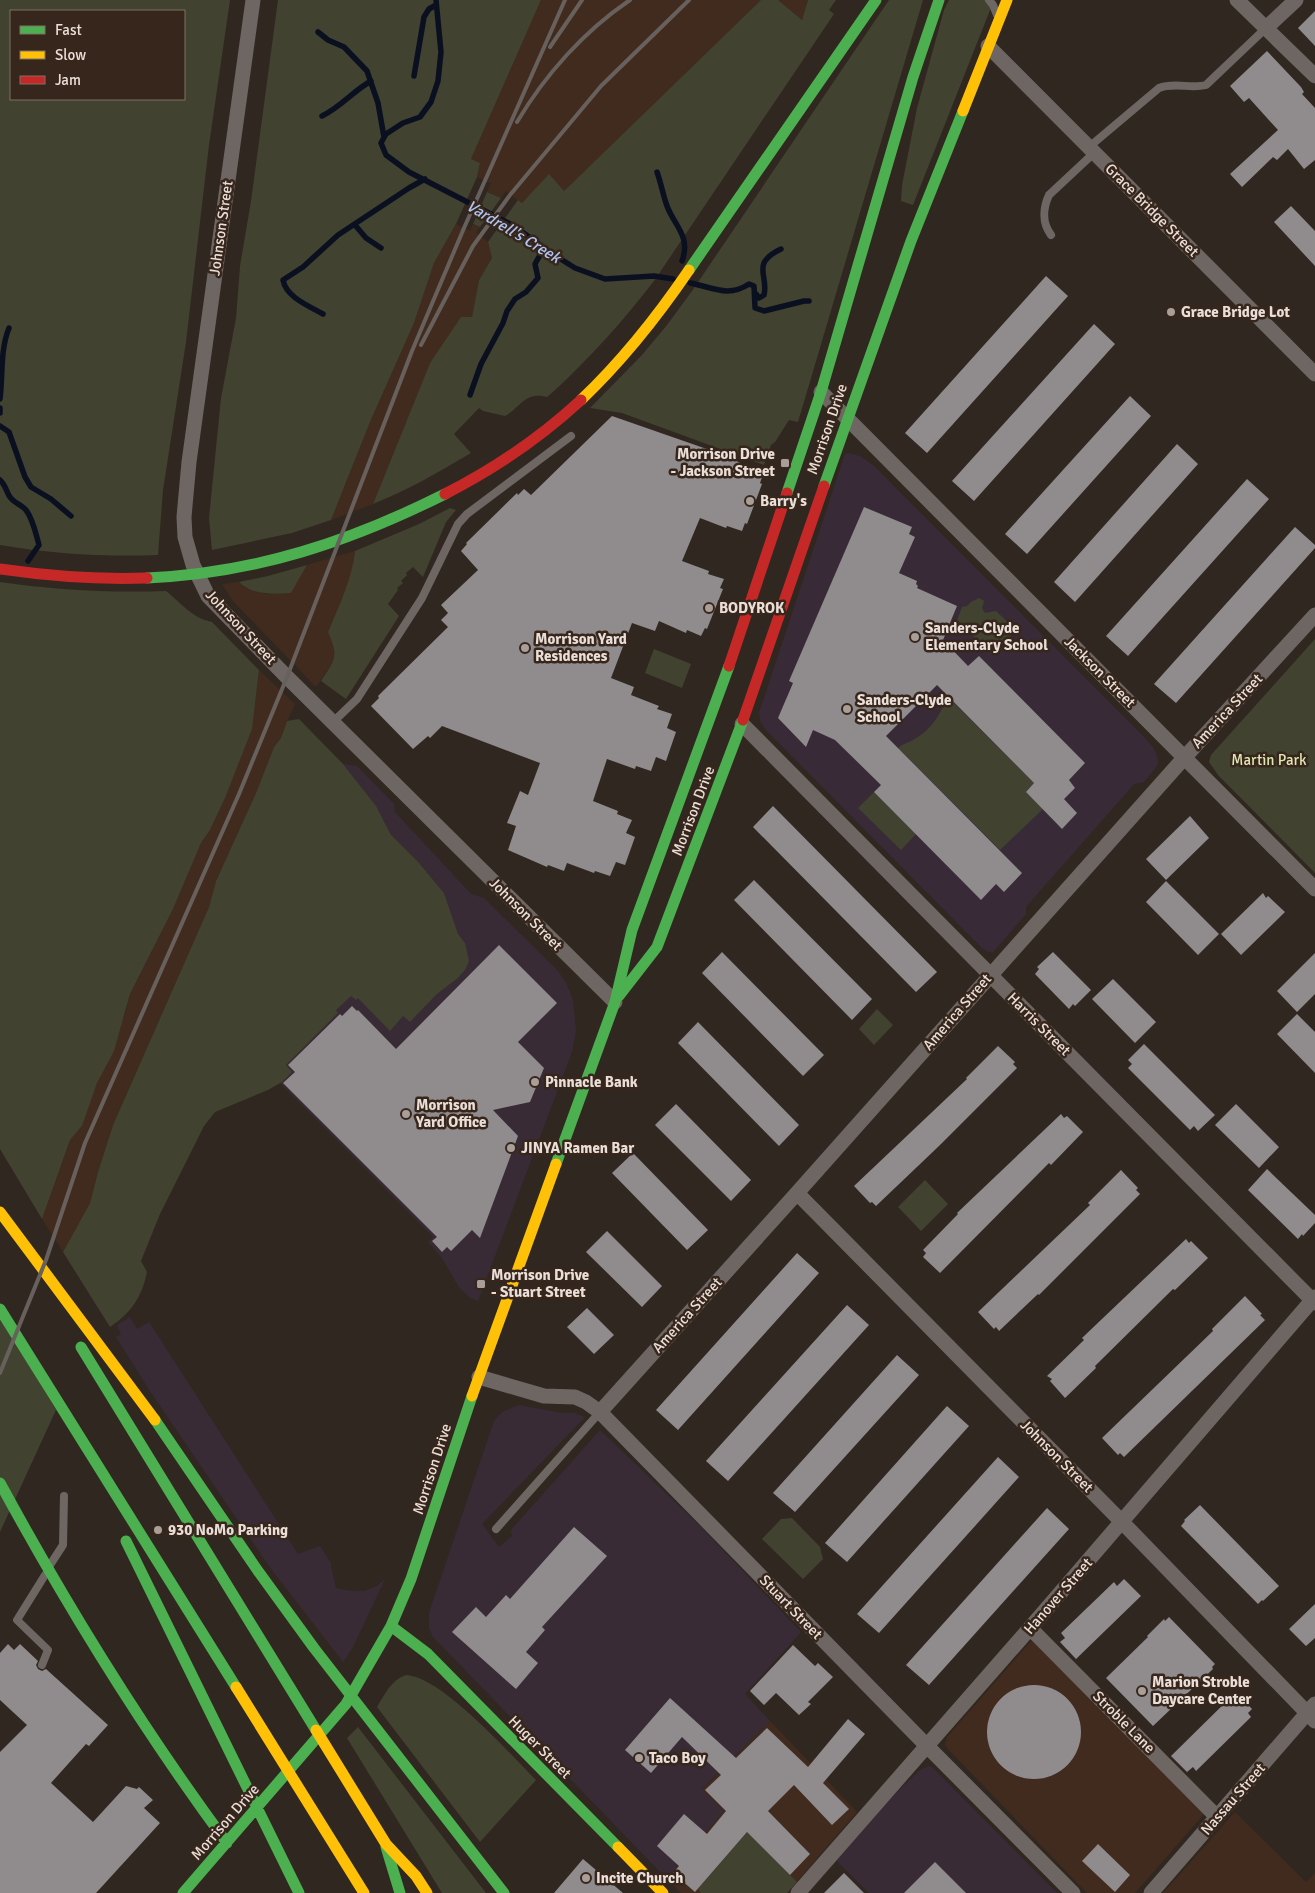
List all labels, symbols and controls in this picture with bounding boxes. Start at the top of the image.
legend [10,10,185,100]
text: Fast [55,21,82,39]
text: Slow [55,46,86,64]
text: Jam [55,71,81,89]
street label: Grace Bridge Street [1101,159,1203,261]
street label: Johnson Street [205,179,237,277]
water label: Vardrell's Creek [463,196,566,269]
place label: Grace Bridge Lot [1181,303,1290,321]
marker: Grace Bridge Lot [1165,306,1177,318]
street label: Morrison Drive [803,381,851,477]
place label: Morrison Drive - Jackson Street [671,445,775,480]
marker: Morrison Drive - Jackson Street [779,457,791,469]
place label: Barry's [760,492,807,510]
marker: Barry's [744,495,756,507]
street label: Johnson Street [202,586,280,668]
place label: BODYROK [719,599,785,617]
marker: BODYROK [703,602,715,614]
place label: Sanders-Clyde Elementary School [925,619,1048,654]
place label: Morrison Yard Residences [535,630,627,665]
marker: Sanders-Clyde Elementary School [909,631,921,643]
street label: Jackson Street [1061,633,1139,711]
marker: Morrison Yard Residences [519,642,531,654]
street label: America Street [1188,670,1266,752]
place label: Sanders-Clyde School [857,691,951,726]
marker: Sanders-Clyde School [841,703,853,715]
park label: Martin Park [1231,751,1307,769]
street label: Morrison Drive [668,764,718,858]
street label: Johnson Street [486,874,566,954]
street label: America Street [919,970,995,1054]
street label: Harris Street [1004,989,1074,1059]
place label: Pinnacle Bank [545,1073,638,1091]
marker: Pinnacle Bank [529,1076,541,1088]
place label: Morrison Yard Office [415,1096,487,1131]
marker: Morrison Yard Office [400,1108,412,1120]
place label: JINYA Ramen Bar [521,1139,634,1157]
marker: JINYA Ramen Bar [505,1142,517,1154]
place label: Morrison Drive - Stuart Street [491,1266,589,1301]
street label: America Street [648,1273,726,1357]
marker: Morrison Drive - Stuart Street [475,1278,487,1290]
street label: Johnson Street [1017,1416,1097,1496]
street label: Morrison Drive [409,1421,455,1517]
place label: 930 NoMo Parking [168,1521,288,1539]
marker: 930 NoMo Parking [152,1524,164,1536]
street label: Hanover Street [1020,1554,1096,1638]
street label: Stuart Street [756,1571,826,1643]
place label: Marion Stroble Daycare Center [1152,1673,1252,1708]
marker: Marion Stroble Daycare Center [1136,1685,1148,1697]
street label: Stroble Lane [1089,1687,1159,1757]
street label: Huger Street [505,1712,575,1782]
place label: Taco Boy [649,1749,706,1767]
marker: Taco Boy [633,1752,645,1764]
street label: Nassau Street [1197,1759,1269,1839]
street label: Morrison Drive [187,1780,263,1864]
place label: Incite Church [596,1869,683,1887]
marker: Incite Church [580,1872,592,1884]

